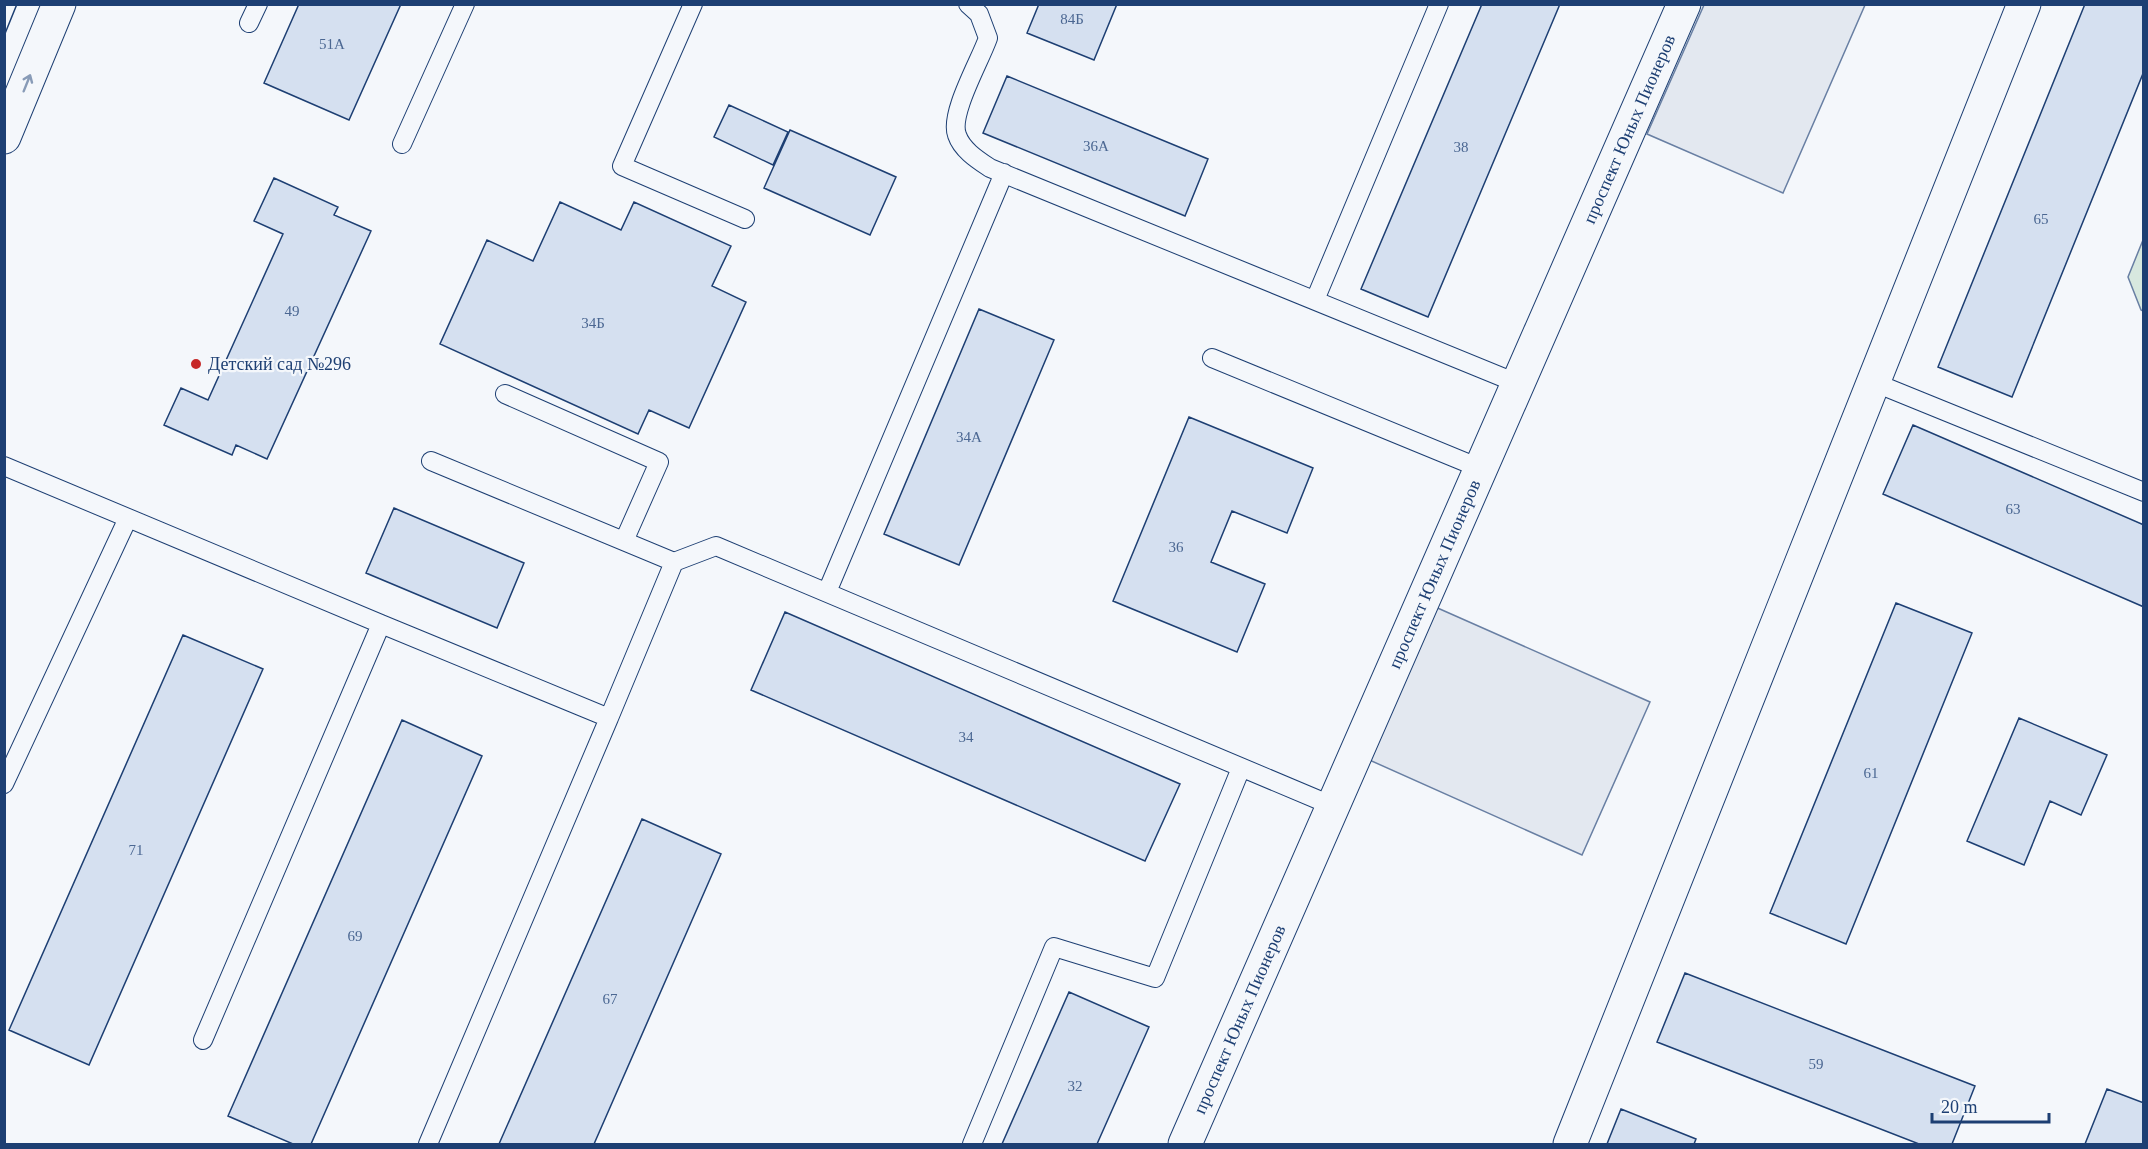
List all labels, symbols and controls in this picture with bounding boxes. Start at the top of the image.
house number: 84Б [1060,11,1084,27]
street label: проспект Юных Пионеров [1579,31,1679,227]
house number: 51А [319,36,345,52]
one-way arrow [22,74,33,92]
house number: 36А [1083,138,1109,154]
house number: 38 [1454,139,1469,155]
house number: 65 [2034,211,2049,227]
house number: 49 [285,303,300,319]
house number: 34Б [581,315,605,331]
place label: Детский сад №296 [208,354,351,374]
marker: Детский сад №296 [189,357,203,371]
house number: 34А [956,429,982,445]
street label: проспект Юных Пионеров [1384,477,1485,672]
house number: 63 [2006,501,2021,517]
house number: 36 [1169,539,1184,555]
house number: 34 [959,729,974,745]
house number: 61 [1864,765,1879,781]
house number: 71 [129,842,144,858]
street label: проспект Юных Пионеров [1189,922,1290,1117]
house number: 69 [348,928,363,944]
house number: 67 [603,991,618,1007]
house number: 59 [1809,1056,1824,1072]
house number: 32 [1068,1078,1083,1094]
scale bar [1932,1086,2049,1124]
text: 20 m [1941,1097,1978,1117]

